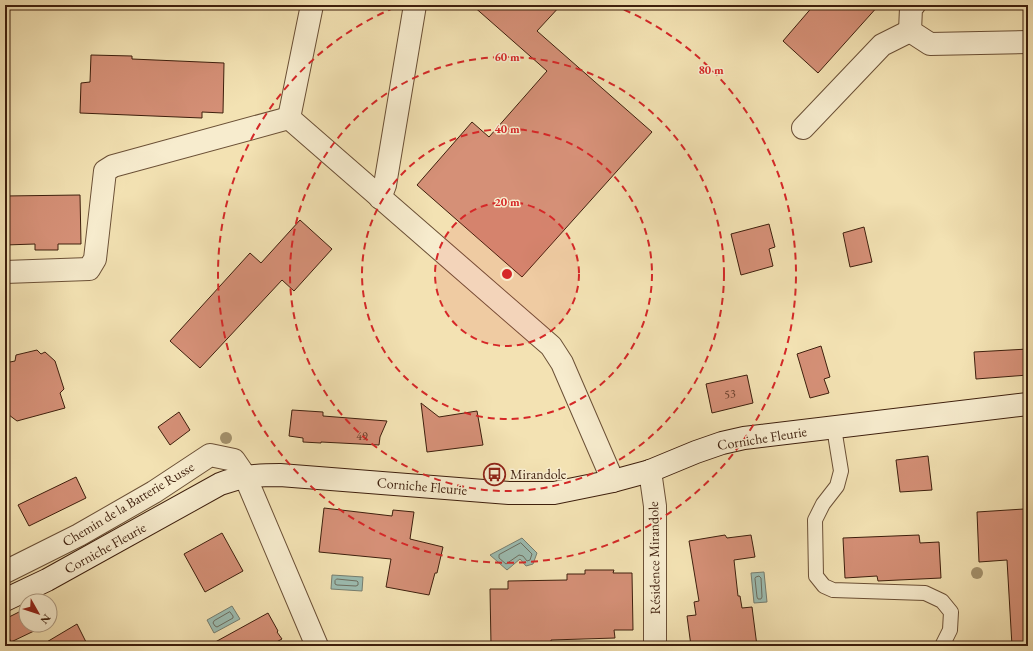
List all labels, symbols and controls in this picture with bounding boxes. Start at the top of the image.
text: 60 m [494,49,520,65]
text: 80 m [698,62,724,78]
text: 40 m [494,121,520,137]
text: 20 m [494,194,520,210]
centre of rings [500,267,514,281]
house number: 53 [724,386,736,402]
street label: Corniche Fleurie [716,422,809,454]
house number: 49 [356,428,368,444]
street label: Chemin de la Batterie Russe [59,457,198,550]
bus stop icon: Mirandole [481,461,507,487]
place label: Mirandole [510,465,567,483]
street label: Corniche Fleurie [376,473,468,499]
street label: Résidence Mirandole [644,501,664,615]
street label: Corniche Fleurie [61,518,149,578]
north arrow [18,593,58,633]
text: N [37,611,54,627]

